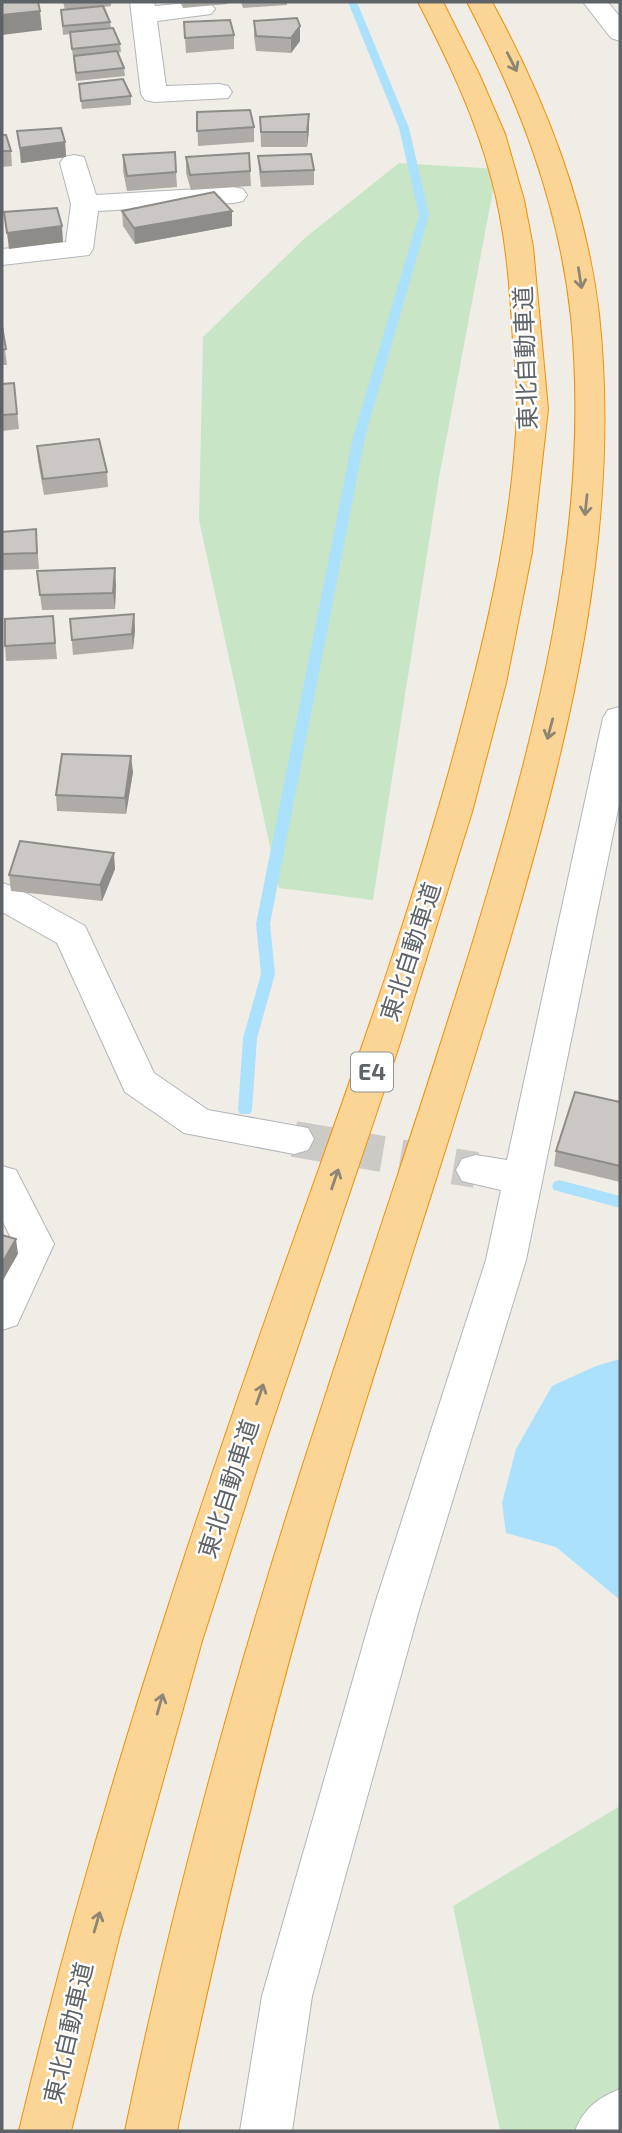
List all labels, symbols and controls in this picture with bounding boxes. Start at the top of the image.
one-way arrow [506,51,520,72]
one-way arrow [574,266,587,289]
street label: 東北自動車道 [507,286,542,431]
one-way arrow [579,493,592,515]
one-way arrow [543,717,556,740]
street label: 東北自動車道 [374,879,446,1024]
road number: E4 [351,1052,393,1092]
one-way arrow [330,1169,342,1191]
one-way arrow [254,1383,267,1405]
street label: 東北自動車道 [192,1416,264,1561]
one-way arrow [155,1693,168,1715]
one-way arrow [91,1912,104,1934]
street label: 東北自動車道 [37,1959,98,2106]

